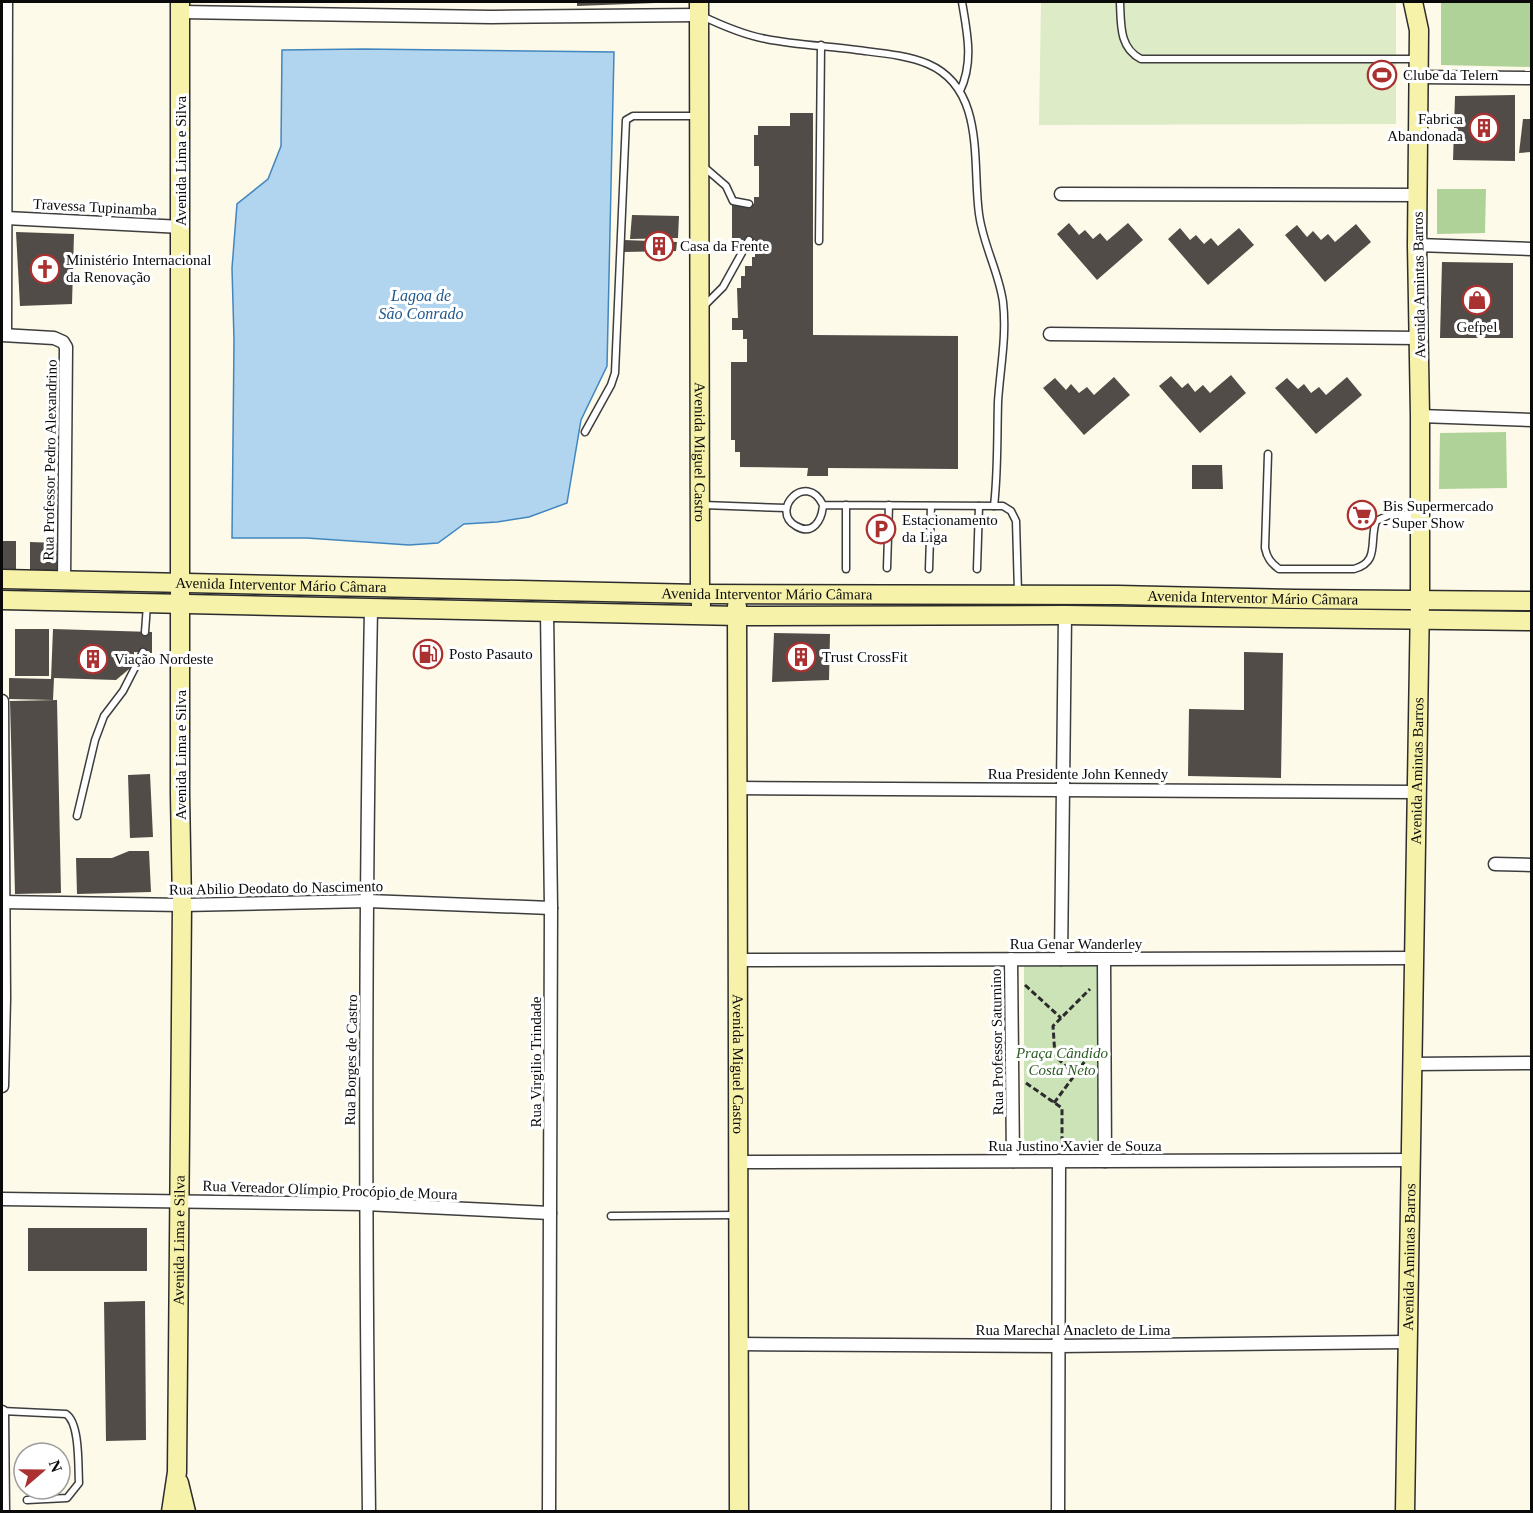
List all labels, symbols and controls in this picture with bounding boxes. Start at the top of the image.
sports icon: Clube da Telern [1366,59,1398,91]
place label: Clube da Telern [1403,67,1499,83]
street label: Avenida Lima e Silva [173,96,189,226]
place label: Fabrica Abandonada [1387,111,1463,144]
building icon: Fabrica Abandonada [1468,112,1500,144]
street label: Travessa Tupinamba [33,196,158,218]
street label: Avenida Amintas Barros [1410,211,1428,359]
building icon: Casa da Frente [643,230,675,262]
place label: Casa da Frente [680,238,769,254]
place label: Ministério Internacional da Renovação [66,252,211,285]
church icon: Ministério Internacional da Renovação [29,253,61,285]
shop icon: Gefpel [1461,284,1493,316]
water label: Lagoa de São Conrado [379,287,463,322]
place label: Gefpel [1457,319,1497,335]
street label: Rua Professor Pedro Alexandrino [40,359,60,561]
street label: Avenida Miguel Castro [692,382,708,522]
place label: Bis Supermercado - Super Show [1383,498,1493,531]
supermarket icon: Bis Supermercado - Super Show [1346,499,1378,531]
place label: Estacionamento da Liga [902,512,998,545]
parking icon: Estacionamento da Liga [865,513,897,545]
street label: Avenida Interventor Mário Câmara [175,575,387,595]
street label: Avenida Interventor Mário Câmara [661,585,873,602]
street label: Avenida Interventor Mário Câmara [1147,588,1359,608]
fuel station icon: Posto Pasauto [412,638,444,670]
building icon: Trust CrossFit [785,641,817,673]
building icon: Viação Nordeste [77,643,109,675]
place label: Posto Pasauto [449,646,533,662]
place label: Trust CrossFit [822,649,909,665]
place label: Viação Nordeste [114,651,214,667]
street label: Avenida Lima e Silva [173,690,189,820]
street label: Avenida Amintas Barros [1408,697,1426,845]
street label: Rua Presidente John Kennedy [988,766,1169,782]
street label: Rua Abilio Deodato do Nascimento [169,878,383,898]
street label: Rua Genar Wanderley [1010,936,1143,952]
street label: Rua Professor Saturnino [988,969,1006,1115]
street label: Rua Borges de Castro [342,994,360,1126]
street label: Avenida Miguel Castro [730,994,746,1134]
street label: Rua Virgilio Trindade [528,996,544,1128]
park label: Praça Cândido Costa Neto [1015,1045,1109,1078]
street label: Rua Justino Xavier de Souza [988,1138,1162,1154]
street label: Avenida Lima e Silva [170,1175,188,1306]
street label: Rua Vereador Olímpio Procópio de Moura [202,1178,458,1202]
street label: Avenida Amintas Barros [1400,1183,1418,1331]
street label: Rua Marechal Anacleto de Lima [976,1322,1171,1338]
north arrow [12,1441,72,1501]
text: N [46,1458,66,1475]

